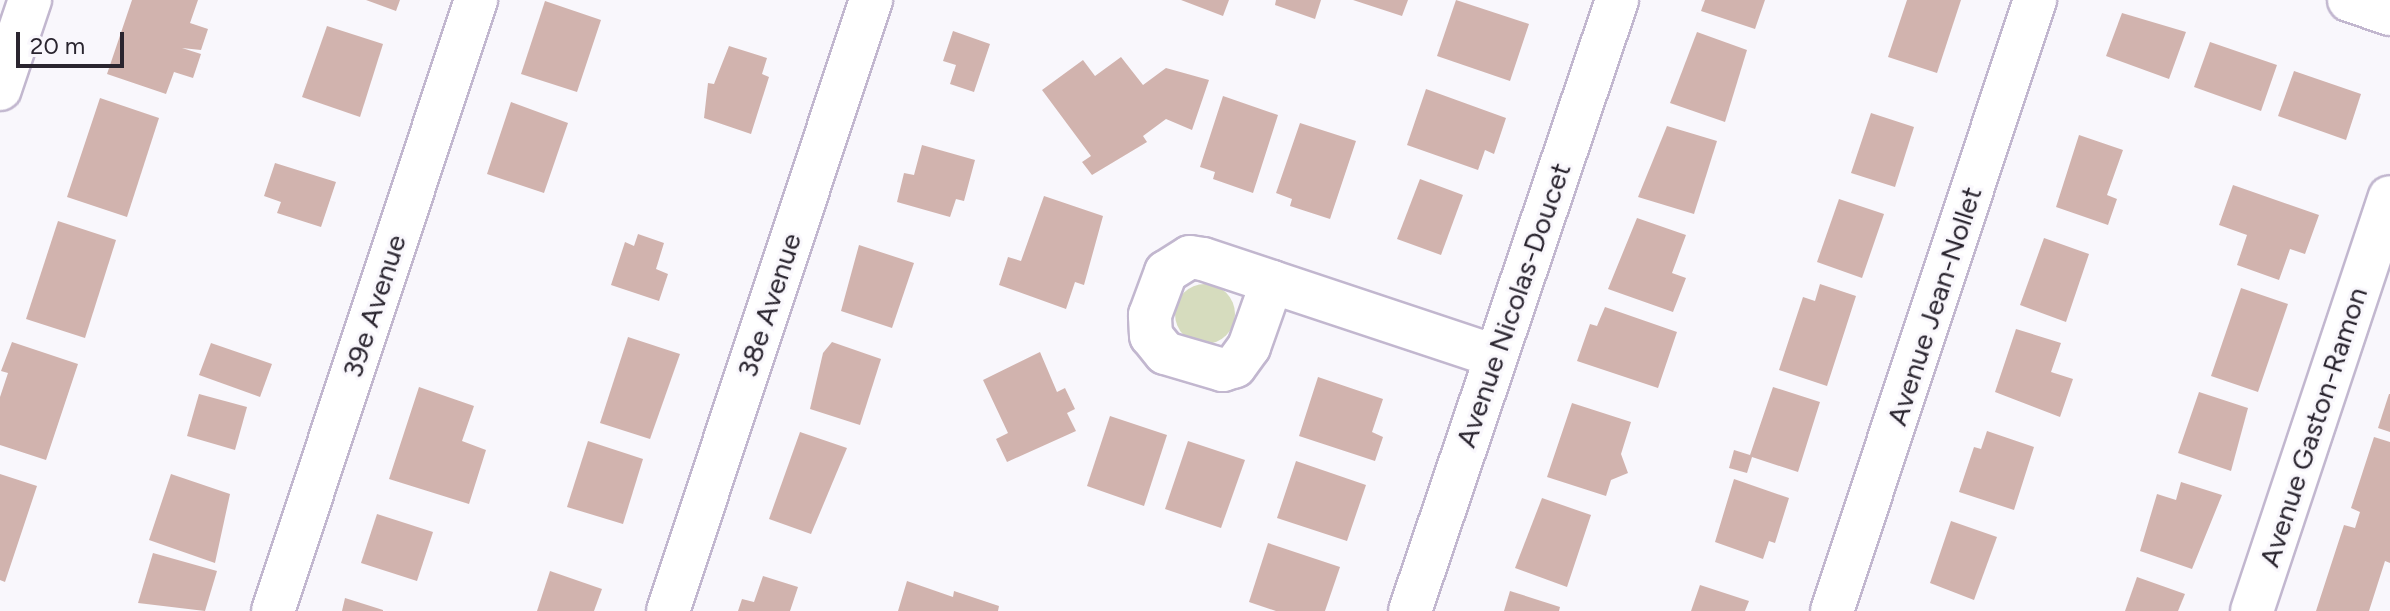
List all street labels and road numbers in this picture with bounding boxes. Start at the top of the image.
street label: Avenue Nicolas-Doucet [1449,158,1577,452]
street label: Avenue Jean-Nollet [1880,182,1988,430]
street label: 38e Avenue [730,229,808,381]
street label: 39e Avenue [335,230,413,382]
street label: Avenue Gaston-Ramon [2252,283,2374,571]

